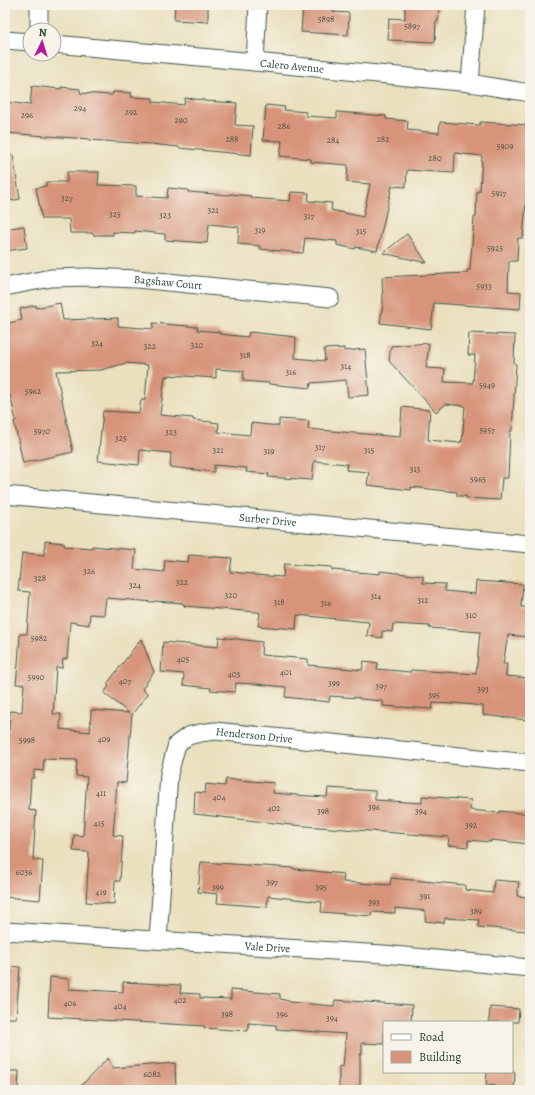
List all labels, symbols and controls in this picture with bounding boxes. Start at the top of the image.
house number: 5898 [318,13,334,25]
house number: 5897 [404,20,420,32]
north arrow [22,22,62,62]
text: N [38,25,47,40]
street label: Calero Avenue [259,55,325,76]
house number: 294 [74,102,86,114]
house number: 292 [125,106,138,118]
house number: 296 [21,109,33,121]
house number: 290 [174,114,188,126]
house number: 286 [278,120,290,132]
house number: 288 [225,133,239,145]
house number: 282 [377,133,390,145]
house number: 284 [327,134,339,146]
house number: 5909 [497,140,513,152]
house number: 280 [428,152,442,164]
house number: 5917 [492,187,507,199]
house number: 327 [61,192,73,204]
house number: 321 [207,204,219,216]
house number: 325 [109,208,121,220]
house number: 323 [159,209,171,221]
house number: 317 [304,210,315,222]
house number: 319 [255,224,265,236]
house number: 315 [356,225,366,237]
house number: 5925 [487,242,503,254]
street label: Bagshaw Court [133,271,203,293]
house number: 5933 [476,280,492,292]
house number: 324 [91,337,103,349]
house number: 320 [191,339,204,351]
house number: 322 [144,340,157,352]
house number: 318 [239,349,251,361]
house number: 314 [341,360,351,372]
house number: 316 [286,366,296,378]
house number: 5949 [479,379,495,391]
house number: 5962 [25,385,42,397]
house number: 5957 [479,424,495,436]
house number: 5970 [34,425,50,437]
house number: 323 [165,426,177,438]
house number: 325 [115,432,127,444]
house number: 317 [315,441,326,453]
house number: 321 [212,444,224,456]
house number: 315 [364,444,374,456]
house number: 319 [264,445,274,457]
house number: 313 [410,463,421,475]
house number: 5965 [470,473,486,485]
street label: Surber Drive [238,509,297,530]
house number: 326 [83,565,95,577]
house number: 328 [34,572,46,584]
house number: 322 [176,576,189,588]
house number: 324 [129,579,141,591]
house number: 320 [225,589,238,601]
house number: 314 [371,590,381,602]
house number: 312 [417,594,429,606]
house number: 318 [273,596,285,608]
house number: 316 [321,597,331,609]
house number: 310 [465,609,477,621]
house number: 5982 [31,632,48,644]
house number: 405 [177,653,189,665]
house number: 401 [280,666,292,678]
house number: 403 [228,668,241,680]
house number: 5990 [28,671,45,683]
house number: 407 [119,675,132,687]
house number: 399 [328,677,340,689]
house number: 397 [375,680,387,692]
house number: 393 [477,683,489,695]
house number: 395 [428,689,440,701]
street label: Henderson Drive [215,724,293,746]
house number: 409 [98,733,110,745]
house number: 5998 [19,734,35,746]
house number: 411 [96,787,106,799]
house number: 404 [213,791,225,803]
house number: 396 [368,801,380,813]
house number: 402 [267,802,281,814]
house number: 398 [317,805,329,817]
house number: 394 [415,805,427,817]
house number: 415 [93,817,105,829]
house number: 392 [465,819,478,831]
house number: 6036 [16,866,32,878]
house number: 397 [266,876,278,888]
house number: 399 [212,881,224,893]
house number: 395 [315,881,327,893]
house number: 419 [95,886,107,898]
house number: 391 [420,890,430,902]
house number: 393 [368,896,380,908]
house number: 389 [470,905,482,917]
street label: Vale Drive [243,938,291,956]
house number: 402 [173,994,187,1006]
house number: 406 [63,997,77,1009]
house number: 404 [114,1000,126,1012]
house number: 398 [221,1008,233,1020]
house number: 396 [276,1008,288,1020]
house number: 394 [326,1012,338,1024]
legend [383,1021,513,1073]
text: Road [419,1029,445,1045]
text: Building [419,1049,461,1065]
house number: 6082 [143,1068,162,1080]

